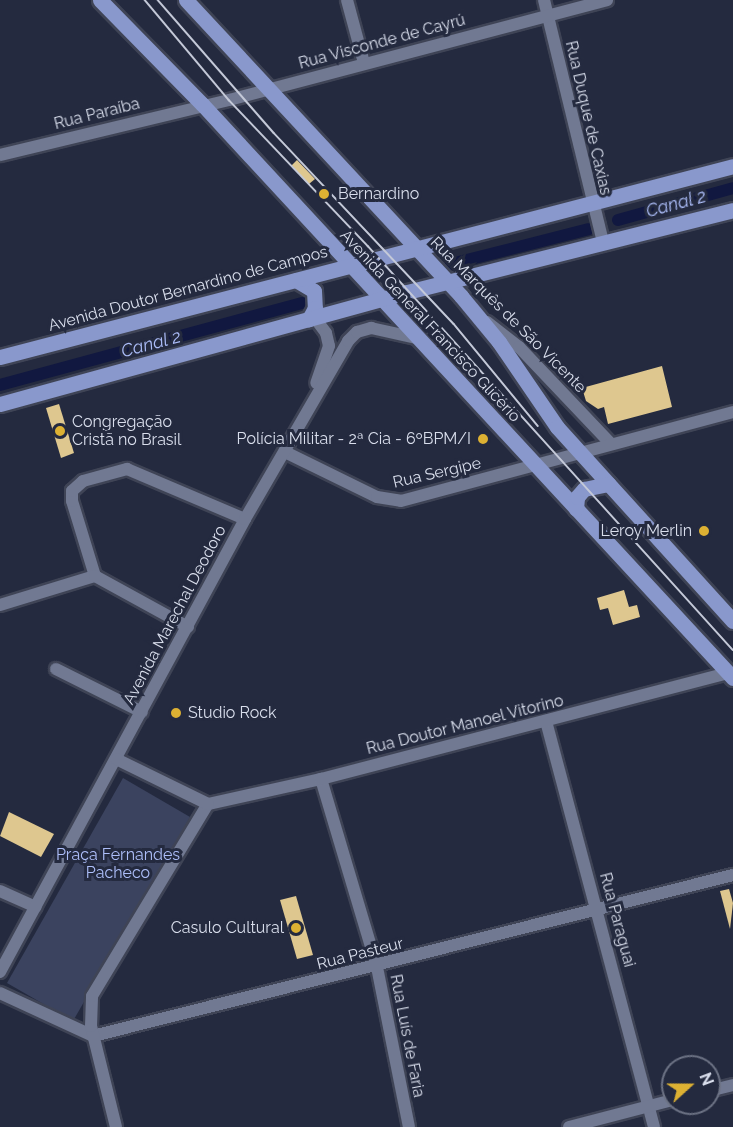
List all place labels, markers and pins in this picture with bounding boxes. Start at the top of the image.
place label: Bernardino [338,184,419,204]
marker: Bernardino [315,185,333,203]
place label: Congregação Cristã no Brasil [72,412,181,450]
marker: Congregação Cristã no Brasil [53,424,67,438]
place label: Polícia Militar - 2ª Cia - 6ºBPM/I [236,429,471,449]
marker: Polícia Militar - 2ª Cia - 6ºBPM/I [476,432,490,446]
place label: Leroy Merlin [600,521,692,541]
marker: Leroy Merlin [697,524,711,538]
place label: Studio Rock [188,703,276,723]
marker: Studio Rock [169,706,183,720]
place label: Casulo Cultural [171,918,284,938]
marker: Casulo Cultural [289,921,303,935]

